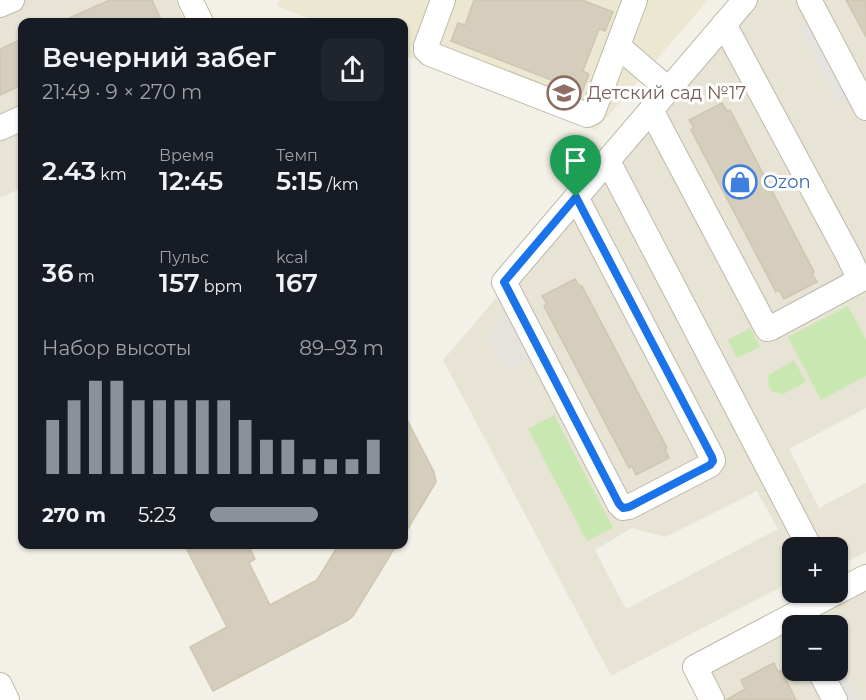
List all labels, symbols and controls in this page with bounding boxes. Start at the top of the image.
button: share [321,38,384,101]
text: Вечерний забег [42,41,276,74]
school or university icon: Детский сад №17 [546,75,582,111]
text: 21:49 · 9 × 270 m [42,80,202,104]
place label: Детский сад №17 [587,82,746,104]
pin [550,135,601,197]
icon: arrive [559,144,592,177]
text: Время [159,146,214,165]
text: Темп [276,146,318,165]
text: 2.43 [42,155,96,187]
shop icon: Ozon [722,164,758,200]
text: km [96,165,127,184]
text: 12:45 [159,165,223,197]
text: 5:15 [276,165,323,197]
place label: Ozon [763,171,811,193]
text: /km [323,175,359,194]
text: Пульс [159,248,209,267]
text: kcal [276,248,308,267]
text: 36 [42,257,73,289]
text: m [73,267,95,286]
text: 157 [159,267,200,299]
text: 167 [276,267,318,299]
text: bpm [200,277,242,296]
text: Набор высоты [42,336,191,360]
text: 89–93 m [299,336,384,360]
text: 270 m [42,503,106,527]
text: 5:23 [138,503,176,527]
map controls [782,537,848,681]
button: + [782,537,848,603]
button: − [782,615,848,681]

